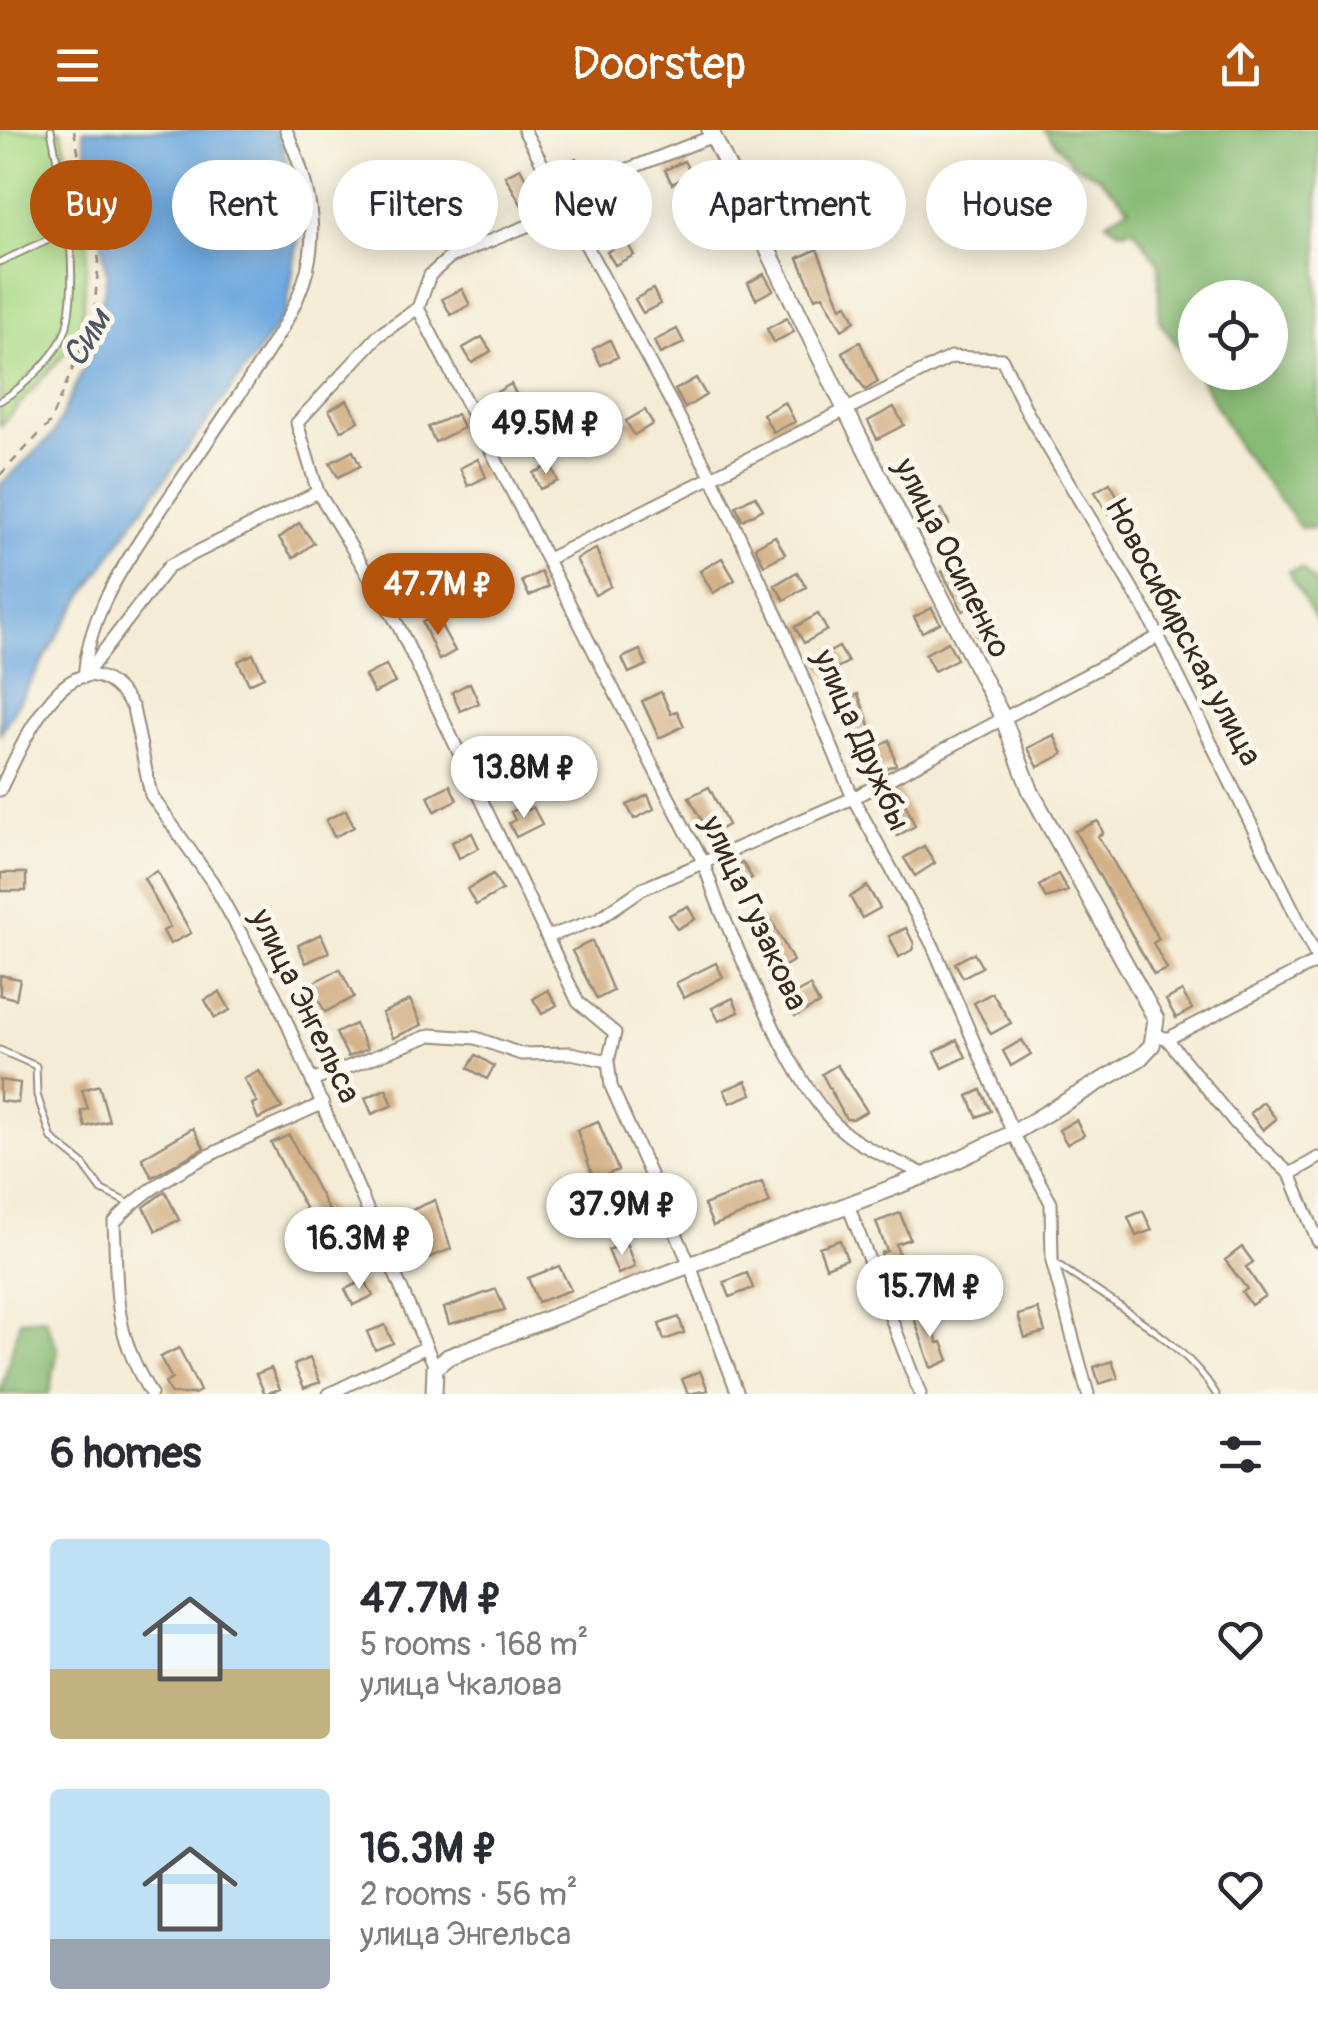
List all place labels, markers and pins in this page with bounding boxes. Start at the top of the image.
pin: 49.5M ₽ [454,392,638,477]
pin: 47.7M ₽ [346,553,530,638]
pin: 13.8M ₽ [432,736,616,821]
pin: 37.9M ₽ [530,1173,714,1258]
pin: 16.3M ₽ [267,1207,451,1292]
pin: 15.7M ₽ [838,1255,1022,1340]

